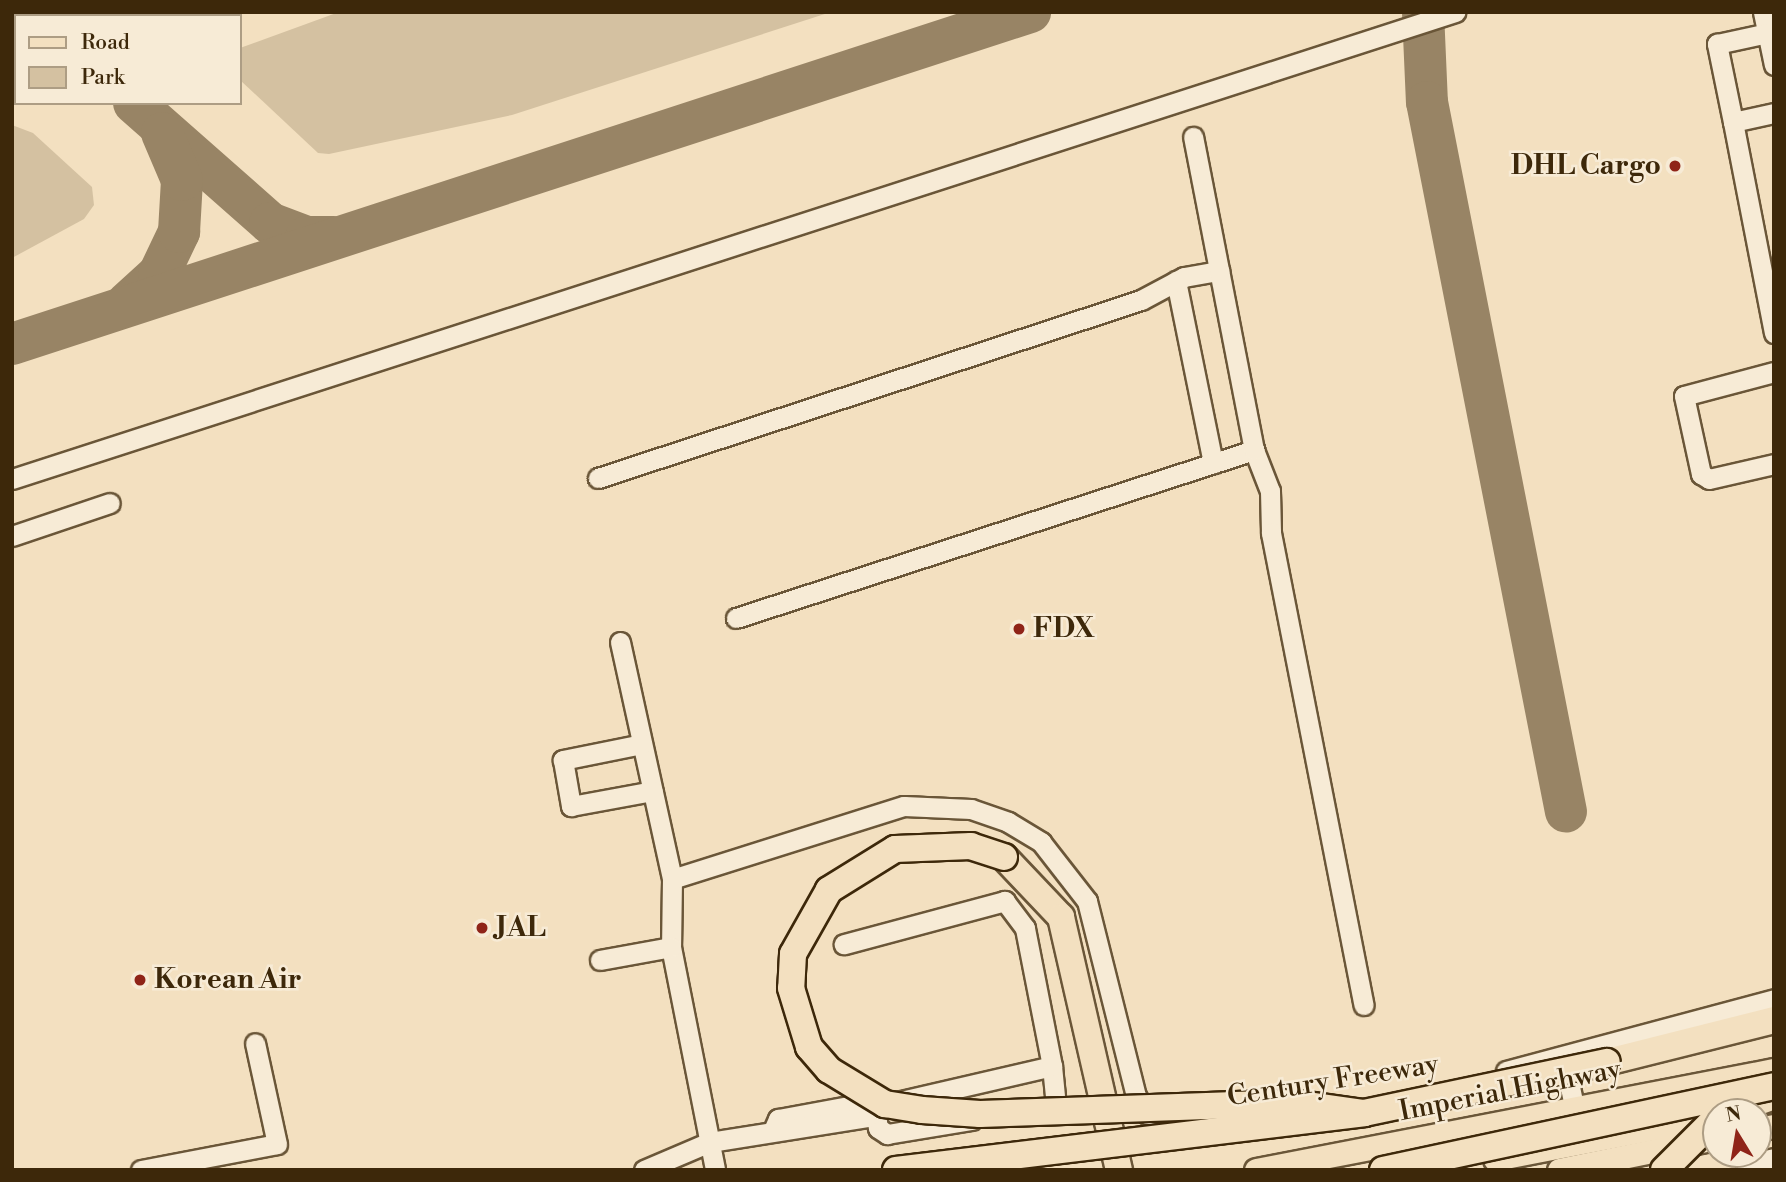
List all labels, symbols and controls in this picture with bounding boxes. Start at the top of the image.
legend [14,14,242,105]
text: Road [81,30,130,56]
text: Park [81,65,125,91]
place label: DHL Cargo [1511,149,1661,183]
marker: DHL Cargo [1667,158,1683,174]
place label: FDX [1033,612,1094,646]
marker: FDX [1011,621,1027,637]
place label: JAL [496,911,546,945]
marker: JAL [474,920,490,936]
place label: Korean Air [154,963,302,997]
marker: Korean Air [132,972,148,988]
street label: Century Freeway [1225,1048,1441,1114]
street label: Imperial Highway [1396,1053,1624,1129]
north arrow [1702,1098,1772,1168]
text: N [1724,1101,1743,1128]

